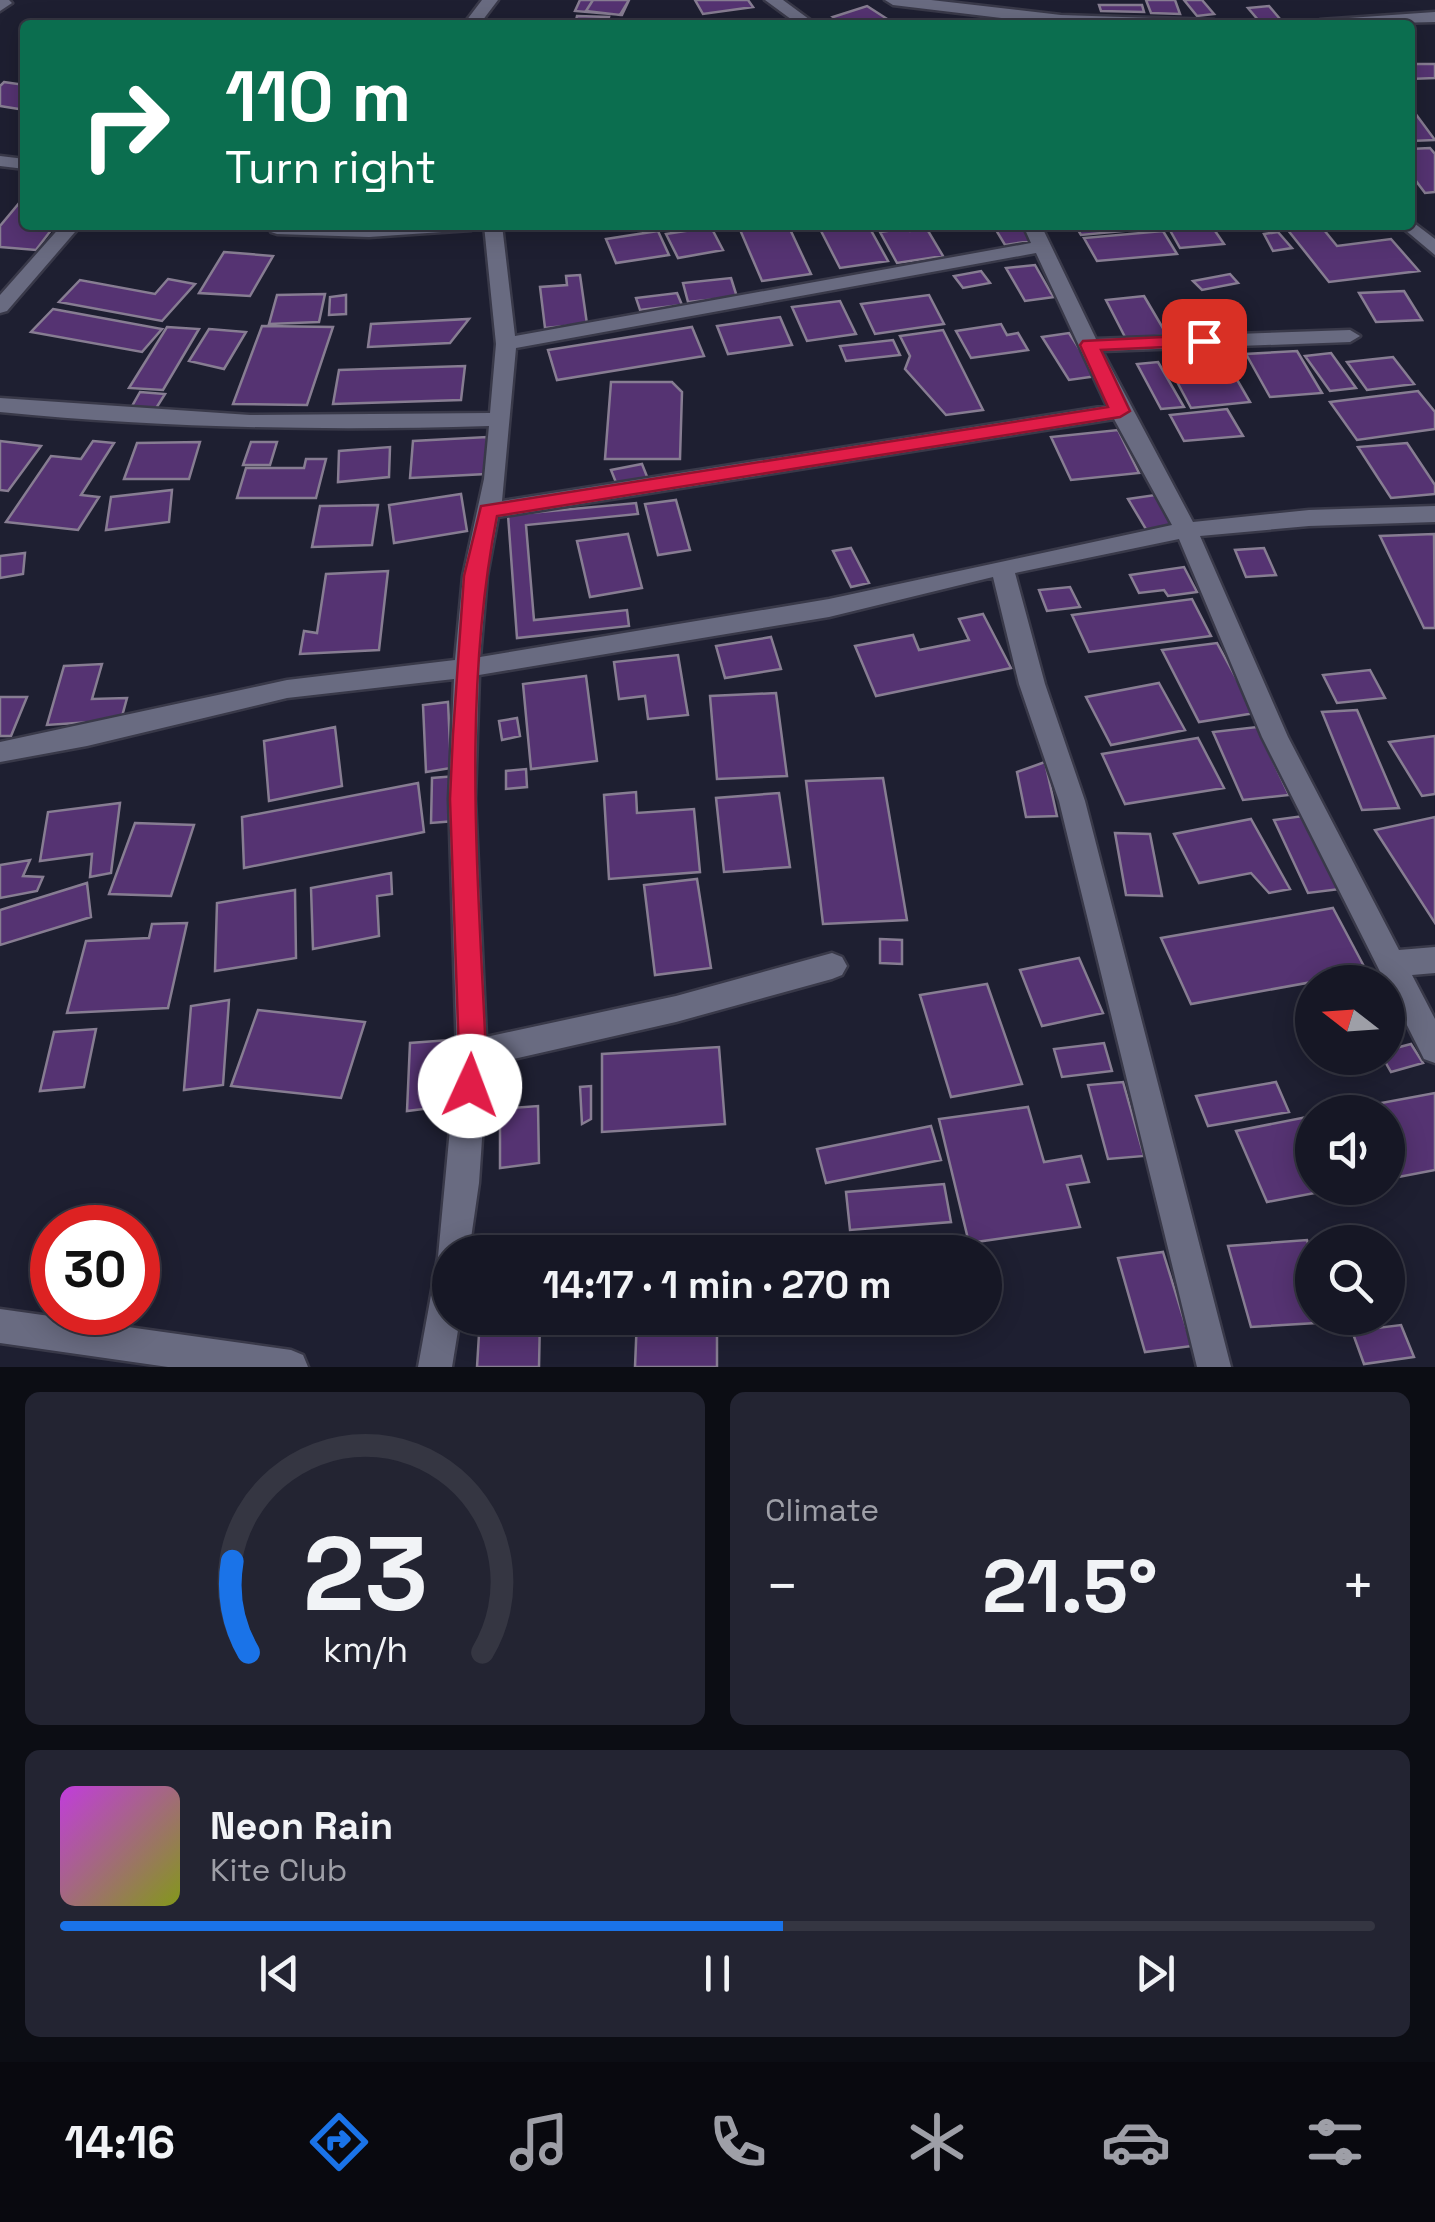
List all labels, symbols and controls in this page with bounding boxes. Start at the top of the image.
text: 110 m [225,52,411,141]
icon: right [60,60,190,190]
text: Turn right [225,139,436,196]
pin [1162,299,1247,384]
icon: arrive [1177,314,1232,369]
north arrow [1295,965,1405,1075]
map controls [1295,965,1405,1335]
position arrow [418,1034,522,1138]
button: sound [1295,1095,1405,1205]
speed limit sign: 30 [30,1205,160,1335]
button: search [1295,1225,1405,1335]
text: 14:17 · 1 min · 270 m [543,1261,891,1309]
text: Climate [765,1490,879,1530]
text: 23 [302,1508,428,1640]
text: 21.5° [982,1538,1158,1634]
text: − [765,1551,799,1621]
text: + [1341,1551,1375,1621]
text: km/h [322,1627,408,1672]
text: Neon Rain [210,1802,393,1850]
text: Kite Club [210,1850,347,1890]
icon: previous [252,1946,307,2001]
icon: pause [690,1946,745,2001]
icon: next [1128,1946,1183,2001]
icon: directions [304,2107,374,2177]
icon: music [504,2107,574,2177]
icon: phone [703,2107,773,2177]
icon: climate [902,2107,972,2177]
icon: car [1101,2107,1171,2177]
icon: filters [1300,2107,1370,2177]
text: 14:16 [65,2114,175,2171]

